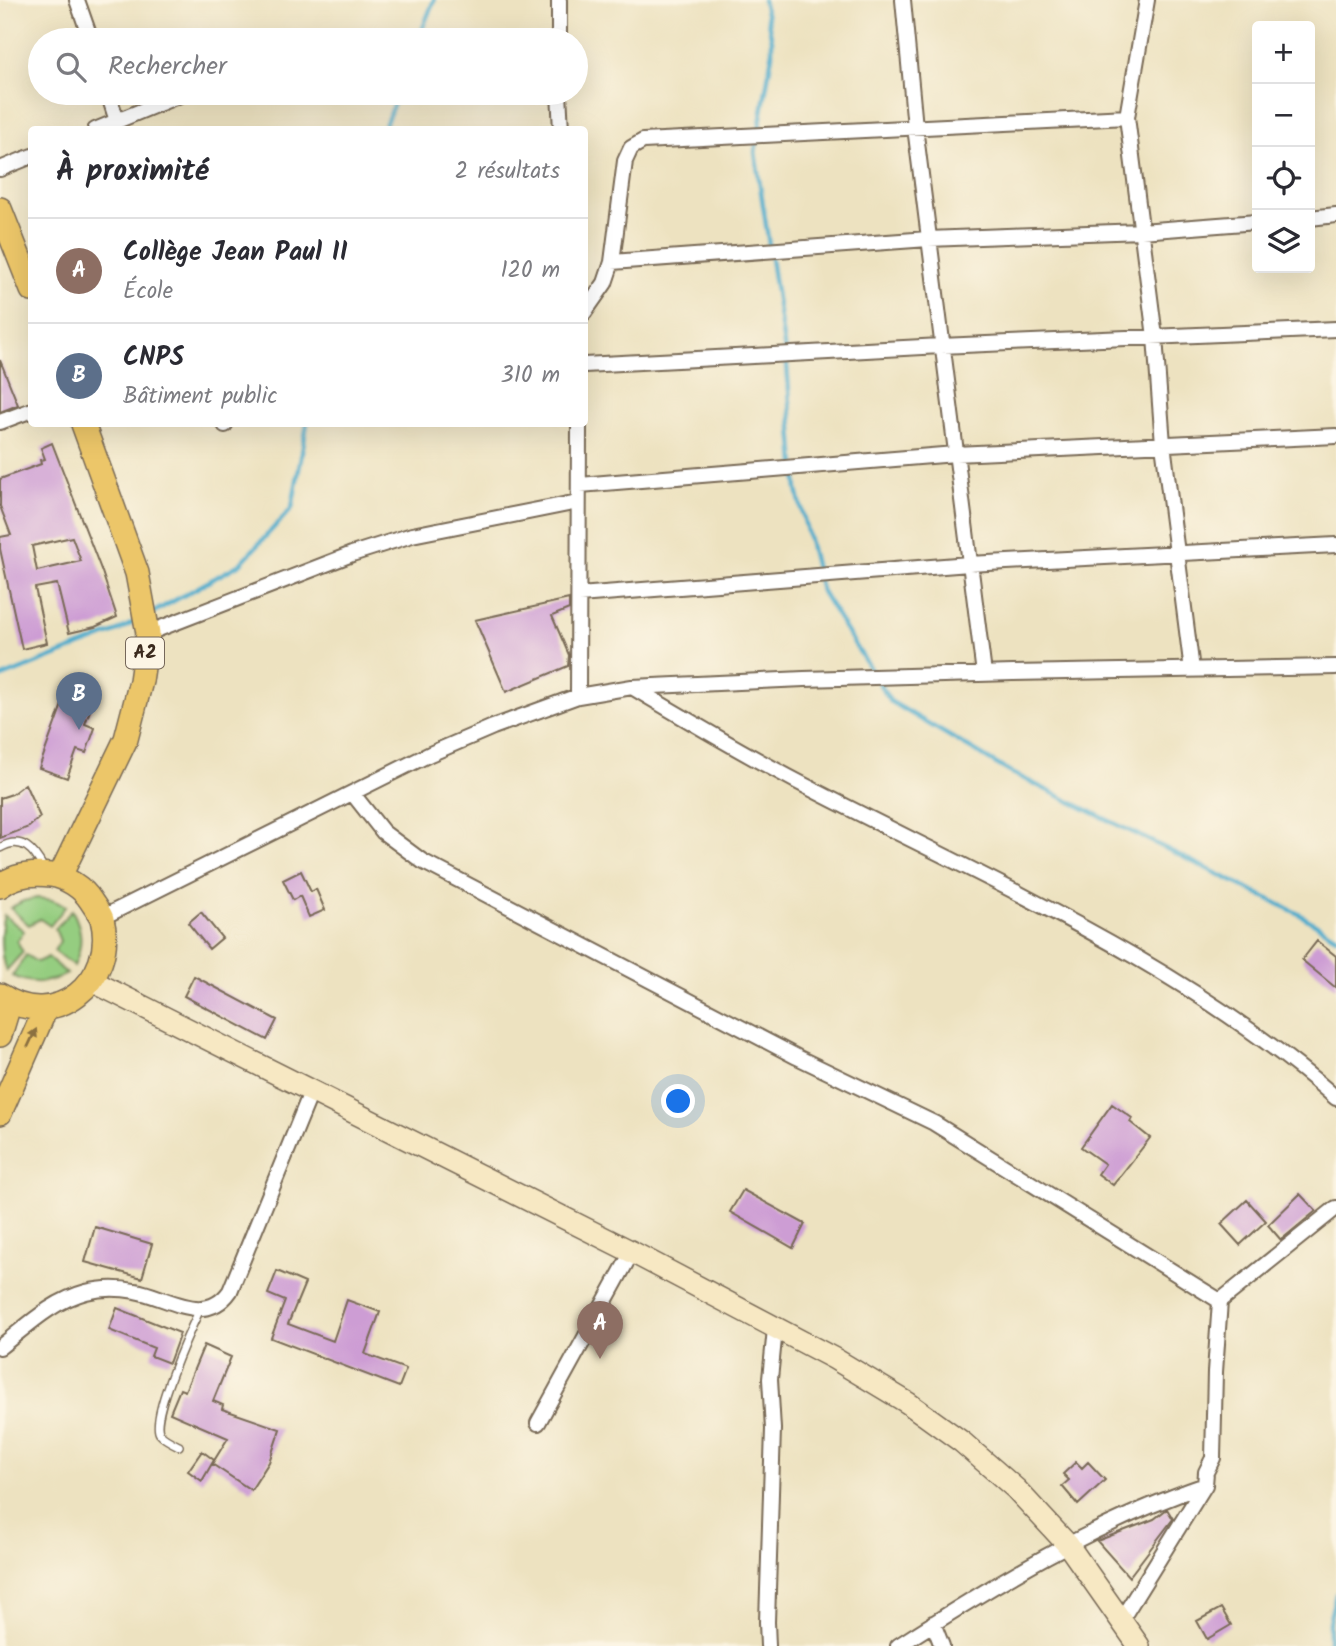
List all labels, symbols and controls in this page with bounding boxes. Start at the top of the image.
map controls [1252,21,1315,273]
button: + [1252,21,1315,84]
search box [28,28,588,105]
text: Rechercher [108,46,227,88]
icon: search [52,48,90,86]
button: − [1252,84,1315,147]
button: locate [1252,147,1315,210]
text: À proximité [56,148,209,196]
text: 2 résultats [455,154,560,190]
button: layers [1252,210,1315,273]
text: Collège Jean Paul II [123,232,348,274]
text: A [72,253,86,289]
text: 120 m [500,253,560,289]
text: École [123,274,173,310]
text: CNPS [123,337,184,379]
text: B [72,358,86,394]
text: 310 m [501,358,560,394]
text: Bâtiment public [123,379,277,415]
road number: A2 [126,638,164,668]
pin: B [56,672,102,730]
one-way arrow [26,1028,38,1048]
your location [661,1084,695,1118]
pin: A [577,1301,623,1359]

